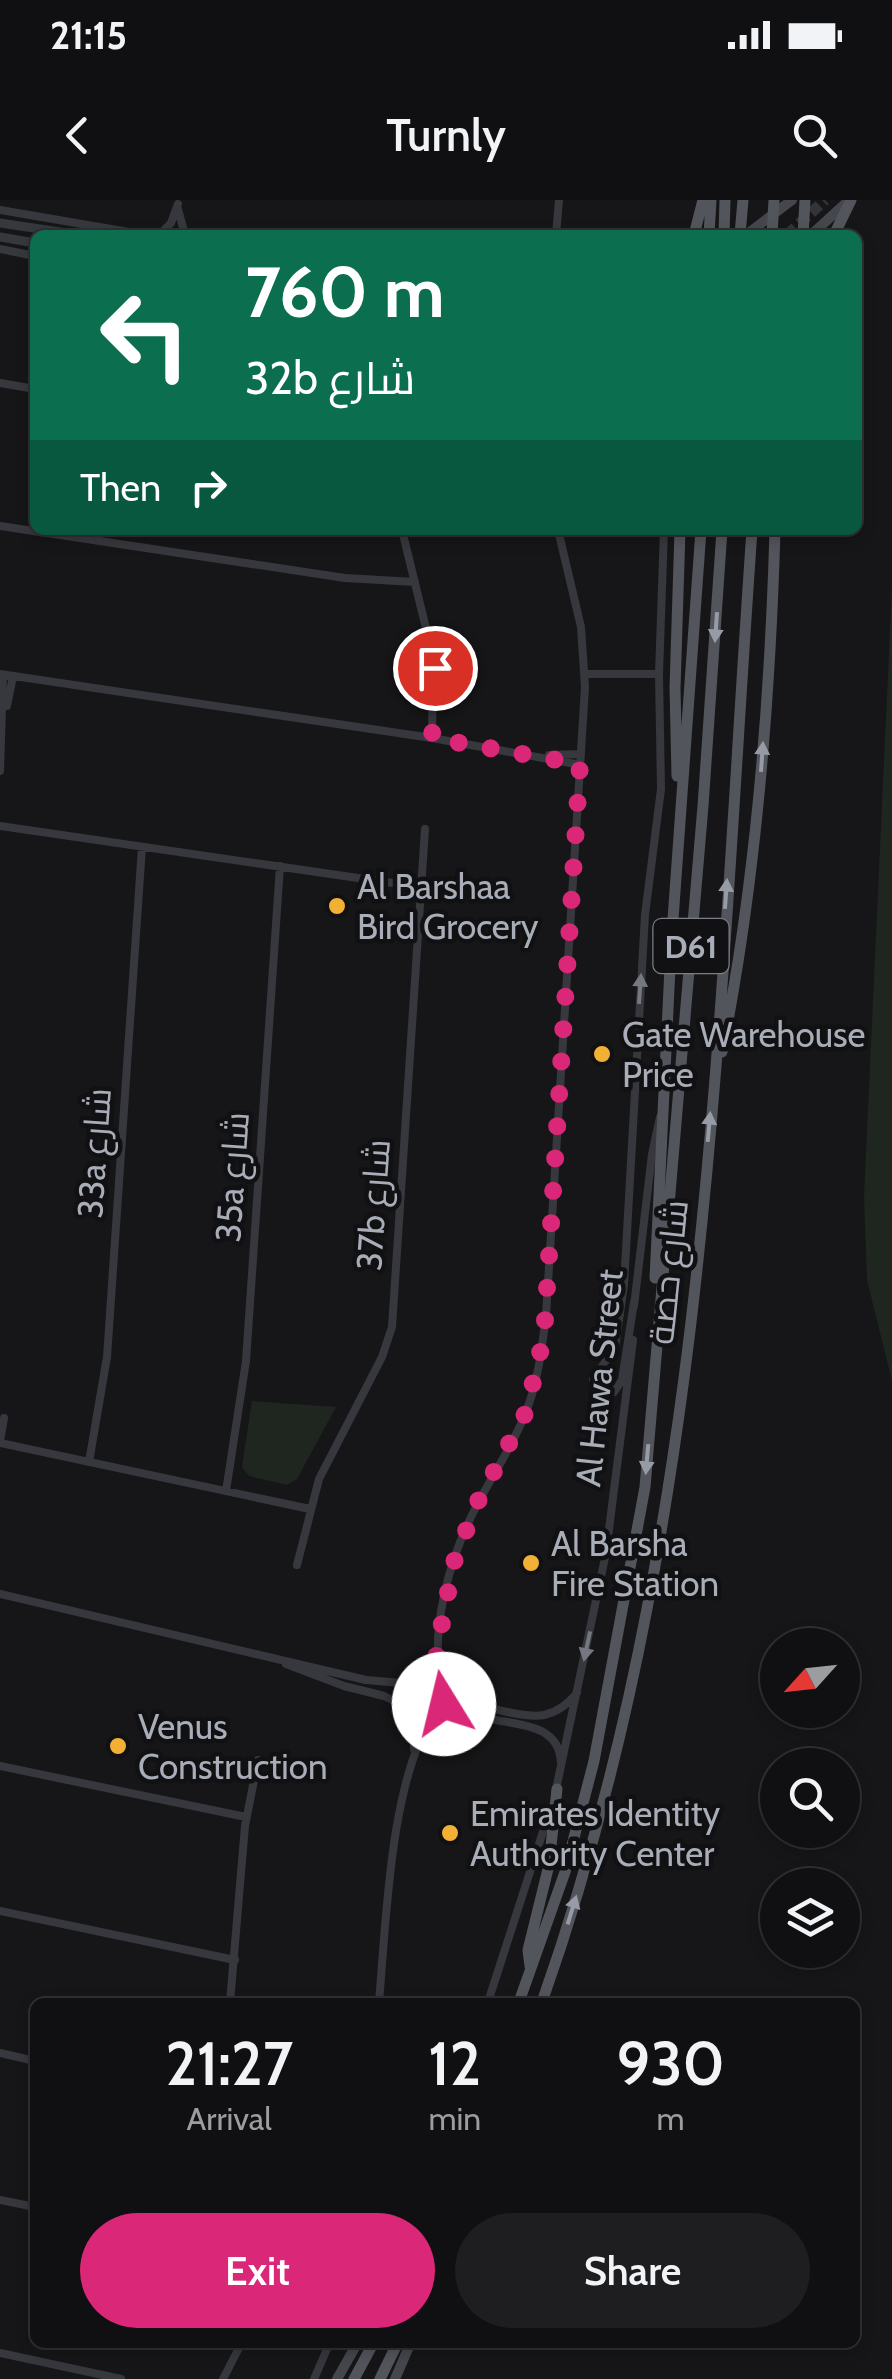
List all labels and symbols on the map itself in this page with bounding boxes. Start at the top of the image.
one-way arrow [707,612,723,644]
pin [393,626,478,711]
one-way arrow [754,741,770,772]
place label: Al Barshaa Bird Grocery [357,865,539,948]
one-way arrow [719,877,735,909]
marker: Al Barshaa Bird Grocery [326,895,348,917]
road number: D61 [654,919,728,973]
one-way arrow [632,972,648,1004]
place label: Gate Warehouse Price [622,1013,865,1096]
marker: Gate Warehouse Price [591,1043,613,1065]
street label: 33a شارع [68,1086,122,1220]
street label: 35a شارع [206,1110,260,1244]
one-way arrow [702,1110,718,1142]
street label: 37b شارع [347,1138,401,1272]
street label: شارع حصة [639,1198,699,1347]
street label: Al Hawa Street [566,1267,632,1489]
one-way arrow [639,1444,655,1476]
place label: Al Barsha Fire Station [551,1522,719,1605]
marker: Al Barsha Fire Station [520,1552,542,1574]
north arrow [760,1628,860,1728]
one-way arrow [579,1631,594,1662]
position arrow [392,1652,496,1756]
place label: Venus Construction [138,1705,328,1788]
marker: Venus Construction [107,1735,129,1757]
place label: Emirates Identity Authority Center [470,1792,720,1875]
marker: Emirates Identity Authority Center [439,1822,461,1844]
one-way arrow [565,1894,580,1925]

